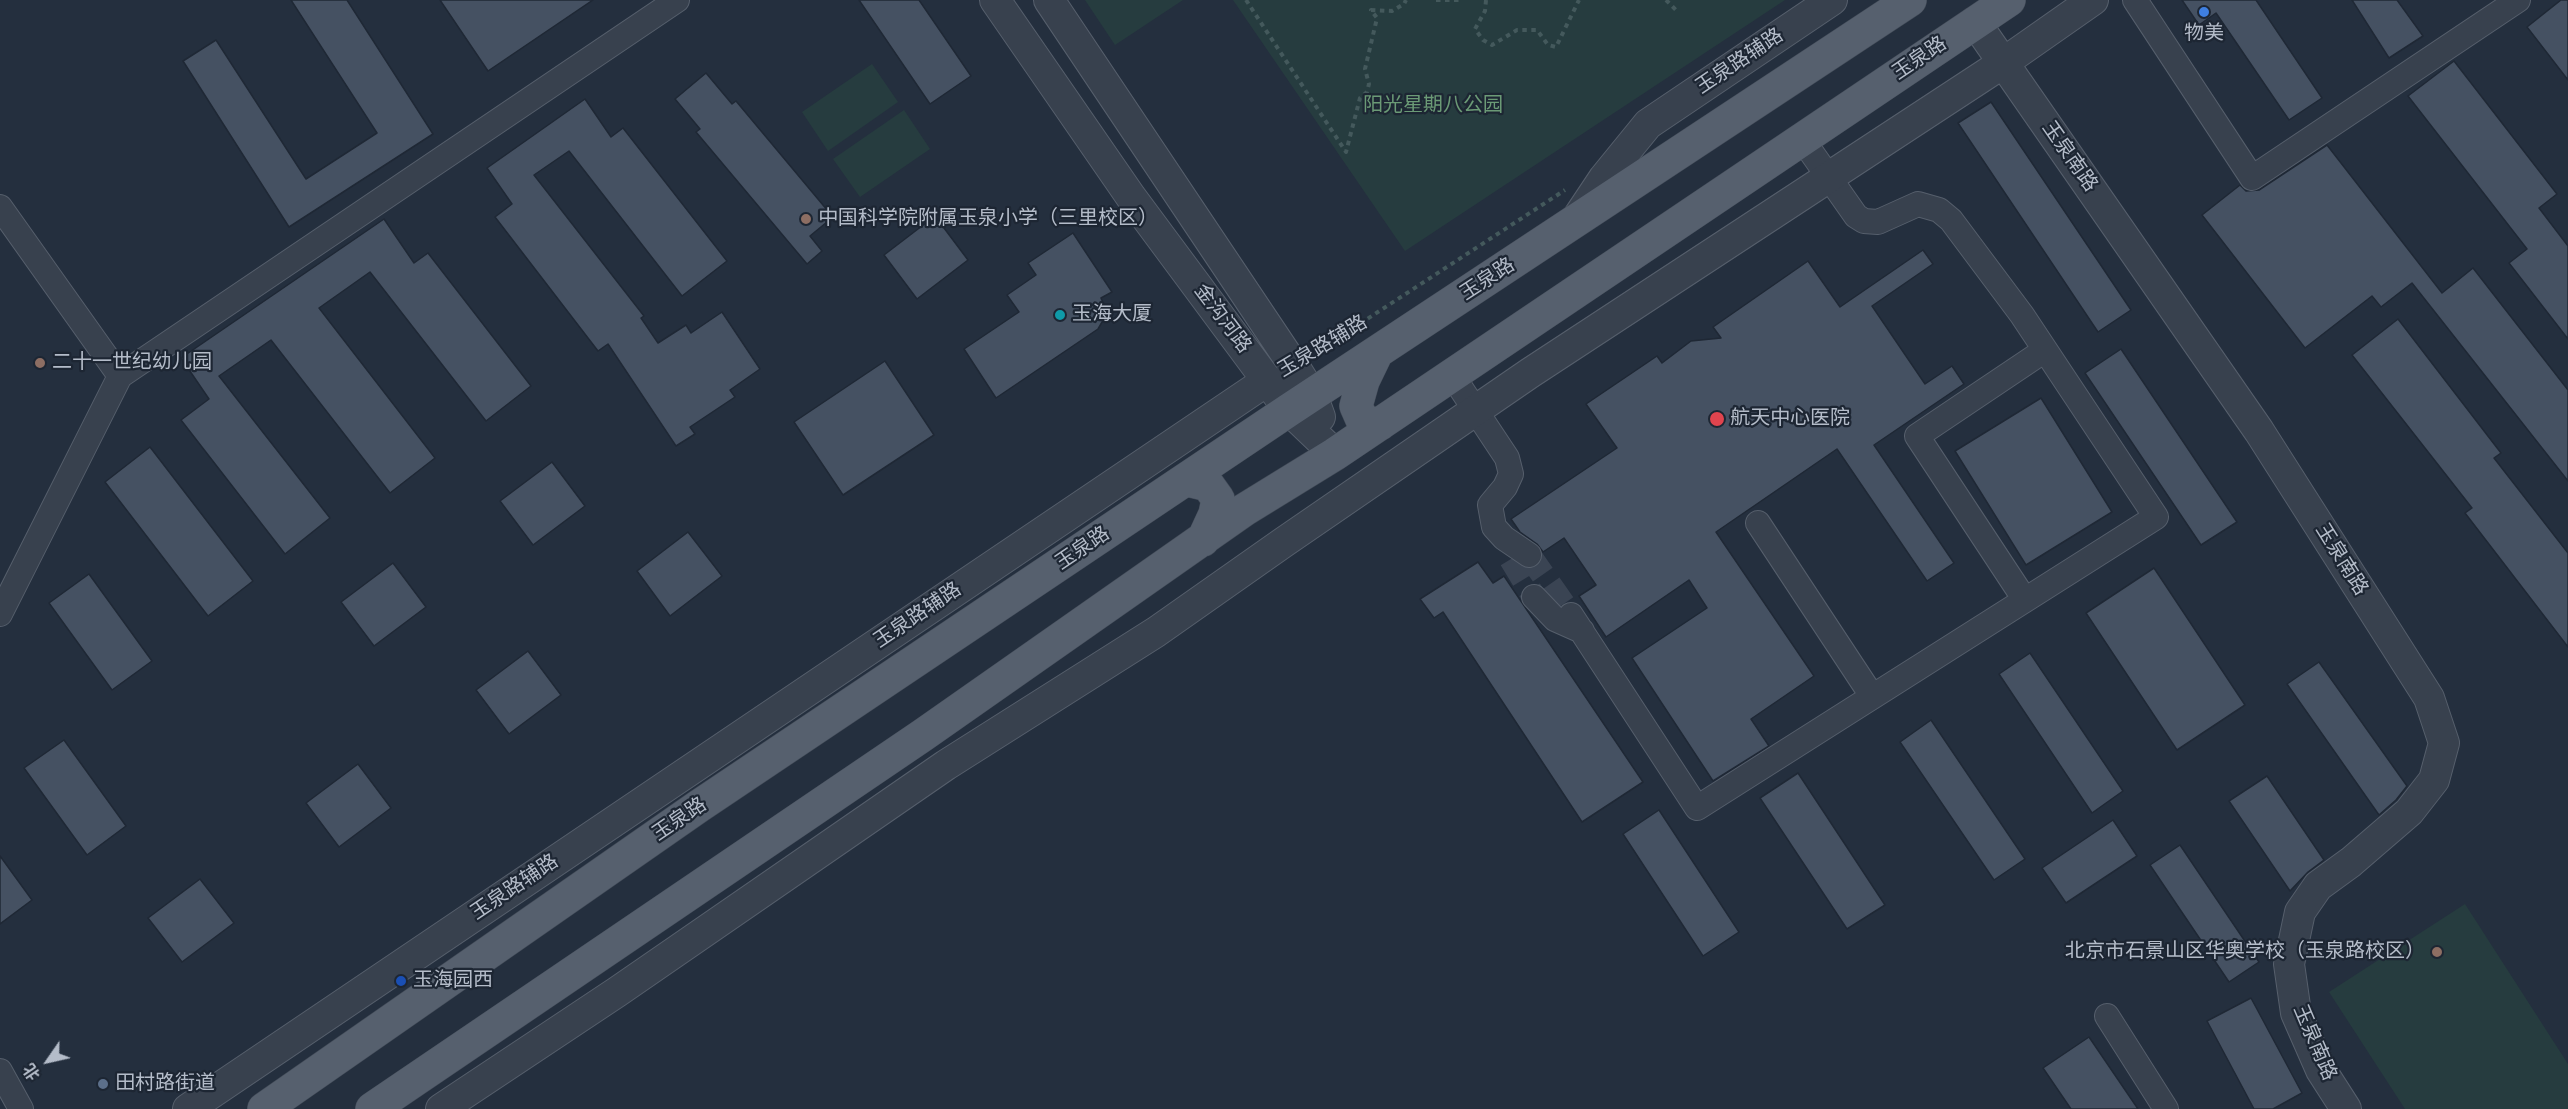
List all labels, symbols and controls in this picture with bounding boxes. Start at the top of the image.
marker: 物美 [2197,5,2211,19]
place label: 物美 [2184,22,2224,46]
street label: 玉泉路辅路 [1692,24,1788,100]
street label: 玉泉路 [1888,32,1952,86]
park label: 阳光星期八公园 [1363,94,1503,118]
street label: 玉泉南路 [2036,117,2102,197]
place label: 中国科学院附属玉泉小学（三里校区） [818,207,1158,231]
marker: 中国科学院附属玉泉小学（三里校区） [799,212,813,226]
street label: 玉泉路 [1456,254,1520,306]
street label: 金沟河路 [1188,280,1256,358]
place label: 玉海大厦 [1072,303,1152,327]
marker: 玉海大厦 [1053,308,1067,322]
street label: 玉泉路辅路 [1274,311,1372,383]
place label: 二十一世纪幼儿园 [52,351,212,375]
marker: 二十一世纪幼儿园 [33,356,47,370]
place label: 航天中心医院 [1730,407,1850,431]
marker: 航天中心医院 [1708,410,1726,428]
street label: 玉泉南路 [2310,520,2372,600]
street label: 玉泉路 [1051,522,1115,576]
street label: 玉泉路辅路 [870,578,966,654]
street label: 玉泉路 [648,793,712,847]
street label: 玉泉路辅路 [467,850,563,926]
place label: 北京市石景山区华奥学校（玉泉路校区） [2065,940,2425,964]
marker: 北京市石景山区华奥学校（玉泉路校区） [2430,945,2444,959]
place label: 玉海园西 [413,969,493,993]
marker: 玉海园西 [394,974,408,988]
street label: 玉泉南路 [2287,1001,2341,1085]
north arrow [18,1031,78,1091]
text: 北 [20,1059,45,1083]
place label: 田村路街道 [115,1072,215,1096]
marker: 田村路街道 [96,1077,110,1091]

